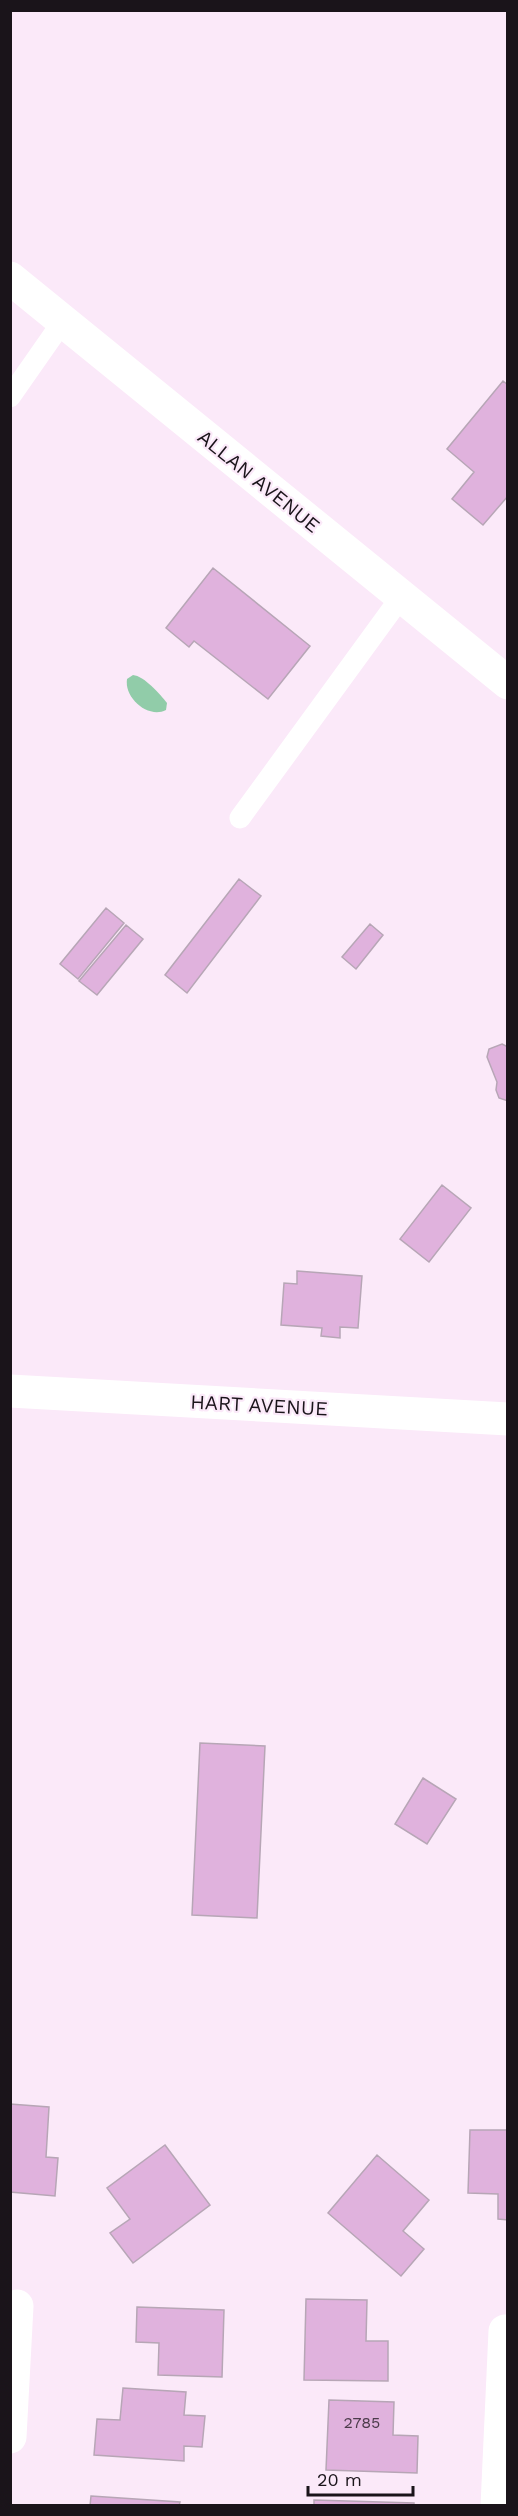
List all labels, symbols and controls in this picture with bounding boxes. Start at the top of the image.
street label: ALLAN AVENUE [193,424,325,538]
street label: HART AVENUE [190,1389,328,1421]
house number: 2785 [344,2413,380,2432]
scale bar [308,2459,413,2497]
text: 20 m [317,2469,362,2490]

